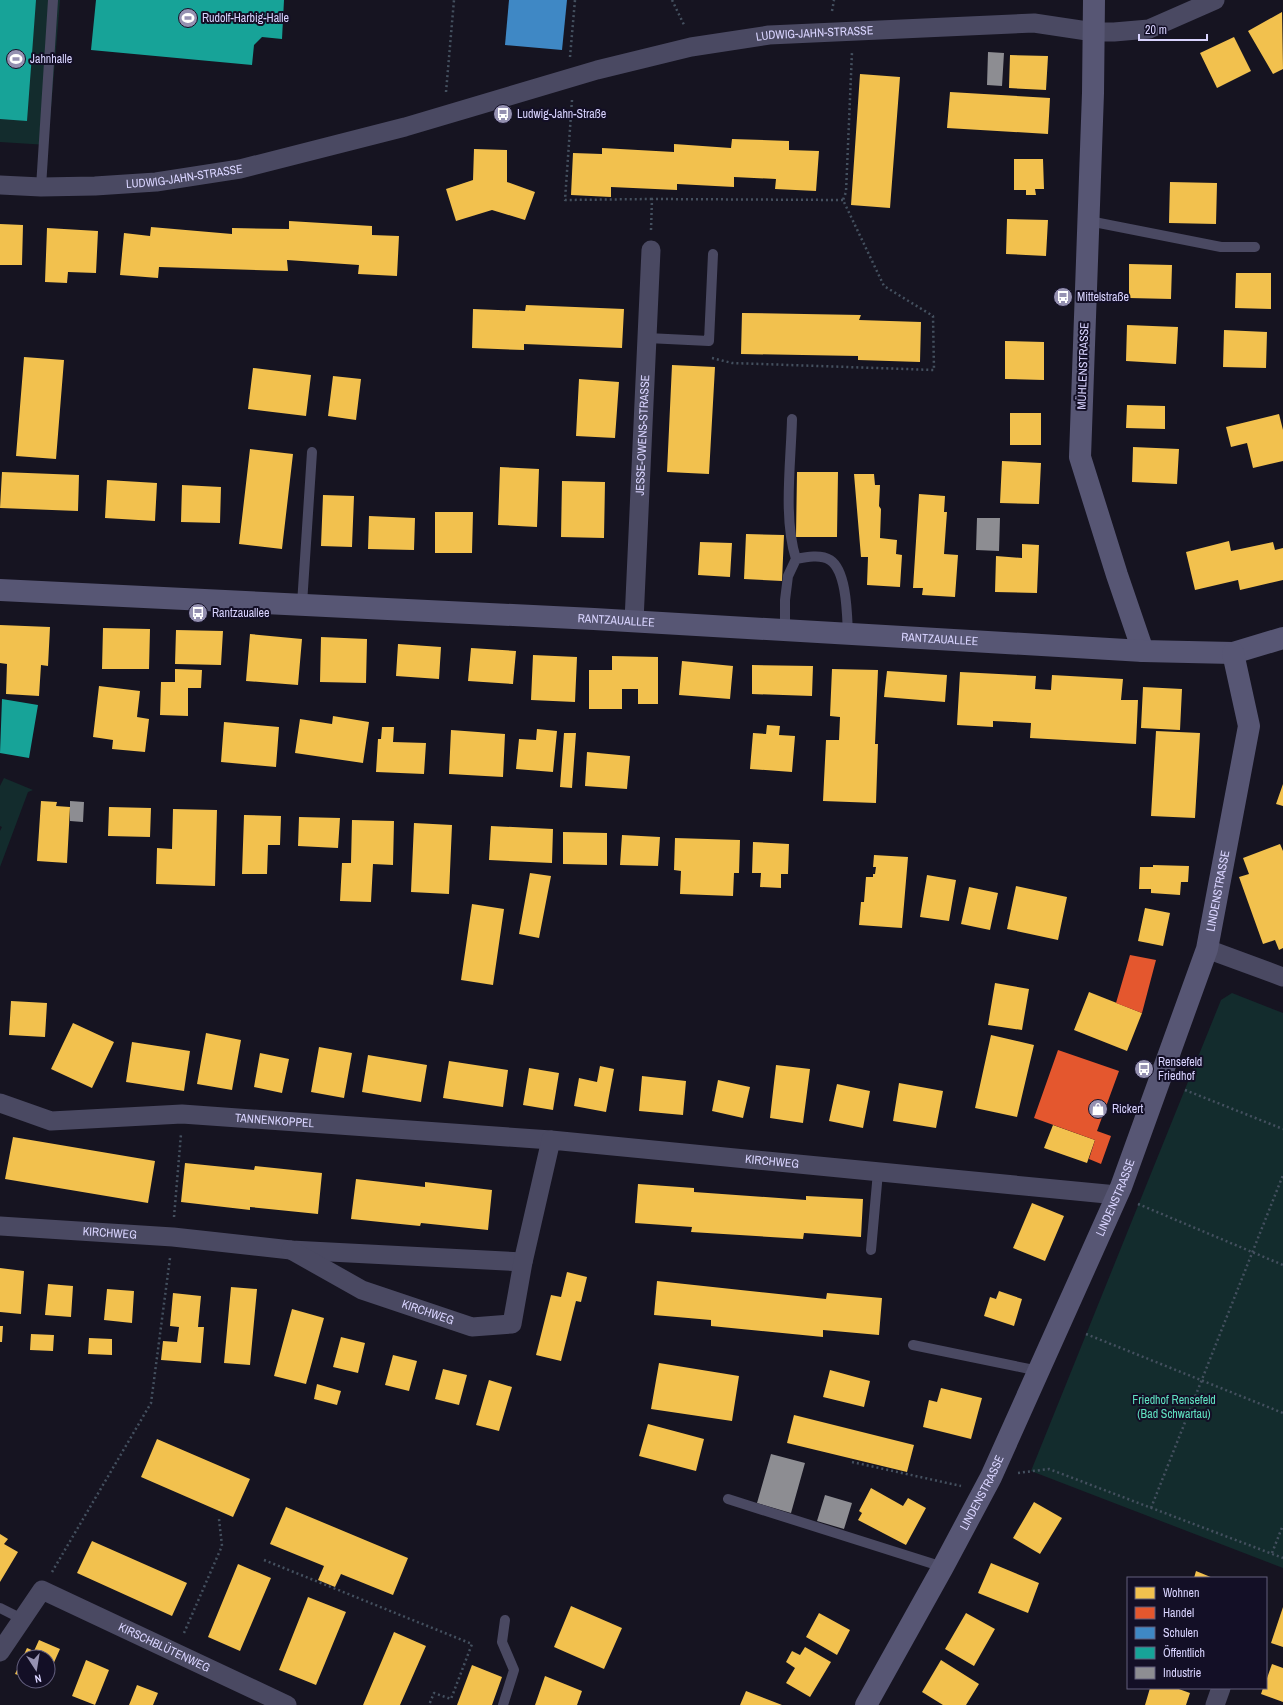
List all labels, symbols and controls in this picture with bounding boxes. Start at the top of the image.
sports icon: Rudolf-Harbig-Halle [177,7,199,29]
place label: Rudolf-Harbig-Halle [202,10,289,26]
scale bar [1139,16,1207,42]
street label: LUDWIG-JAHN-STRASSE [755,22,874,45]
text: 20 m [1145,22,1167,38]
sports icon: Jahnhalle [5,48,27,70]
place label: Jahnhalle [30,51,72,67]
bus stop icon: Ludwig-Jahn-Straße [492,103,514,125]
place label: Ludwig-Jahn-Straße [517,106,606,122]
street label: LUDWIG-JAHN-STRASSE [126,161,244,192]
bus stop icon: Mittelstraße [1052,286,1074,308]
place label: Mittelstraße [1077,289,1129,305]
street label: MÜHLENSTRASSE [1072,322,1093,410]
street label: JESSE-OWENS-STRASSE [632,374,653,496]
bus stop icon: Rantzauallee [187,602,209,624]
place label: Rantzauallee [212,605,269,621]
street label: RANTZAUALLEE [577,610,655,631]
street label: RANTZAUALLEE [901,629,979,649]
street label: LINDENSTRASSE [1202,849,1233,933]
place label: Rensefeld Friedhof [1158,1054,1202,1084]
bus stop icon: Rensefeld Friedhof [1133,1058,1155,1080]
shop icon: Rickert [1087,1098,1109,1120]
place label: Rickert [1112,1101,1143,1117]
street label: TANNENKOPPEL [234,1110,315,1131]
street label: KIRCHWEG [744,1151,800,1172]
street label: LINDENSTRASSE [1092,1157,1138,1239]
street label: KIRCHWEG [82,1223,137,1243]
street label: KIRCHWEG [400,1296,456,1328]
park label: Friedhof Rensefeld (Bad Schwartau) [1132,1392,1216,1422]
street label: LINDENSTRASSE [956,1453,1008,1533]
legend [1127,1577,1267,1689]
text: Wohnen [1163,1585,1199,1601]
text: Handel [1163,1605,1194,1621]
street label: KIRSCHBLÜTENWEG [116,1619,213,1676]
text: Schulen [1163,1625,1199,1641]
text: Öffentlich [1163,1644,1205,1661]
north arrow [16,1649,56,1689]
text: Industrie [1163,1665,1201,1681]
text: N [33,1671,43,1686]

